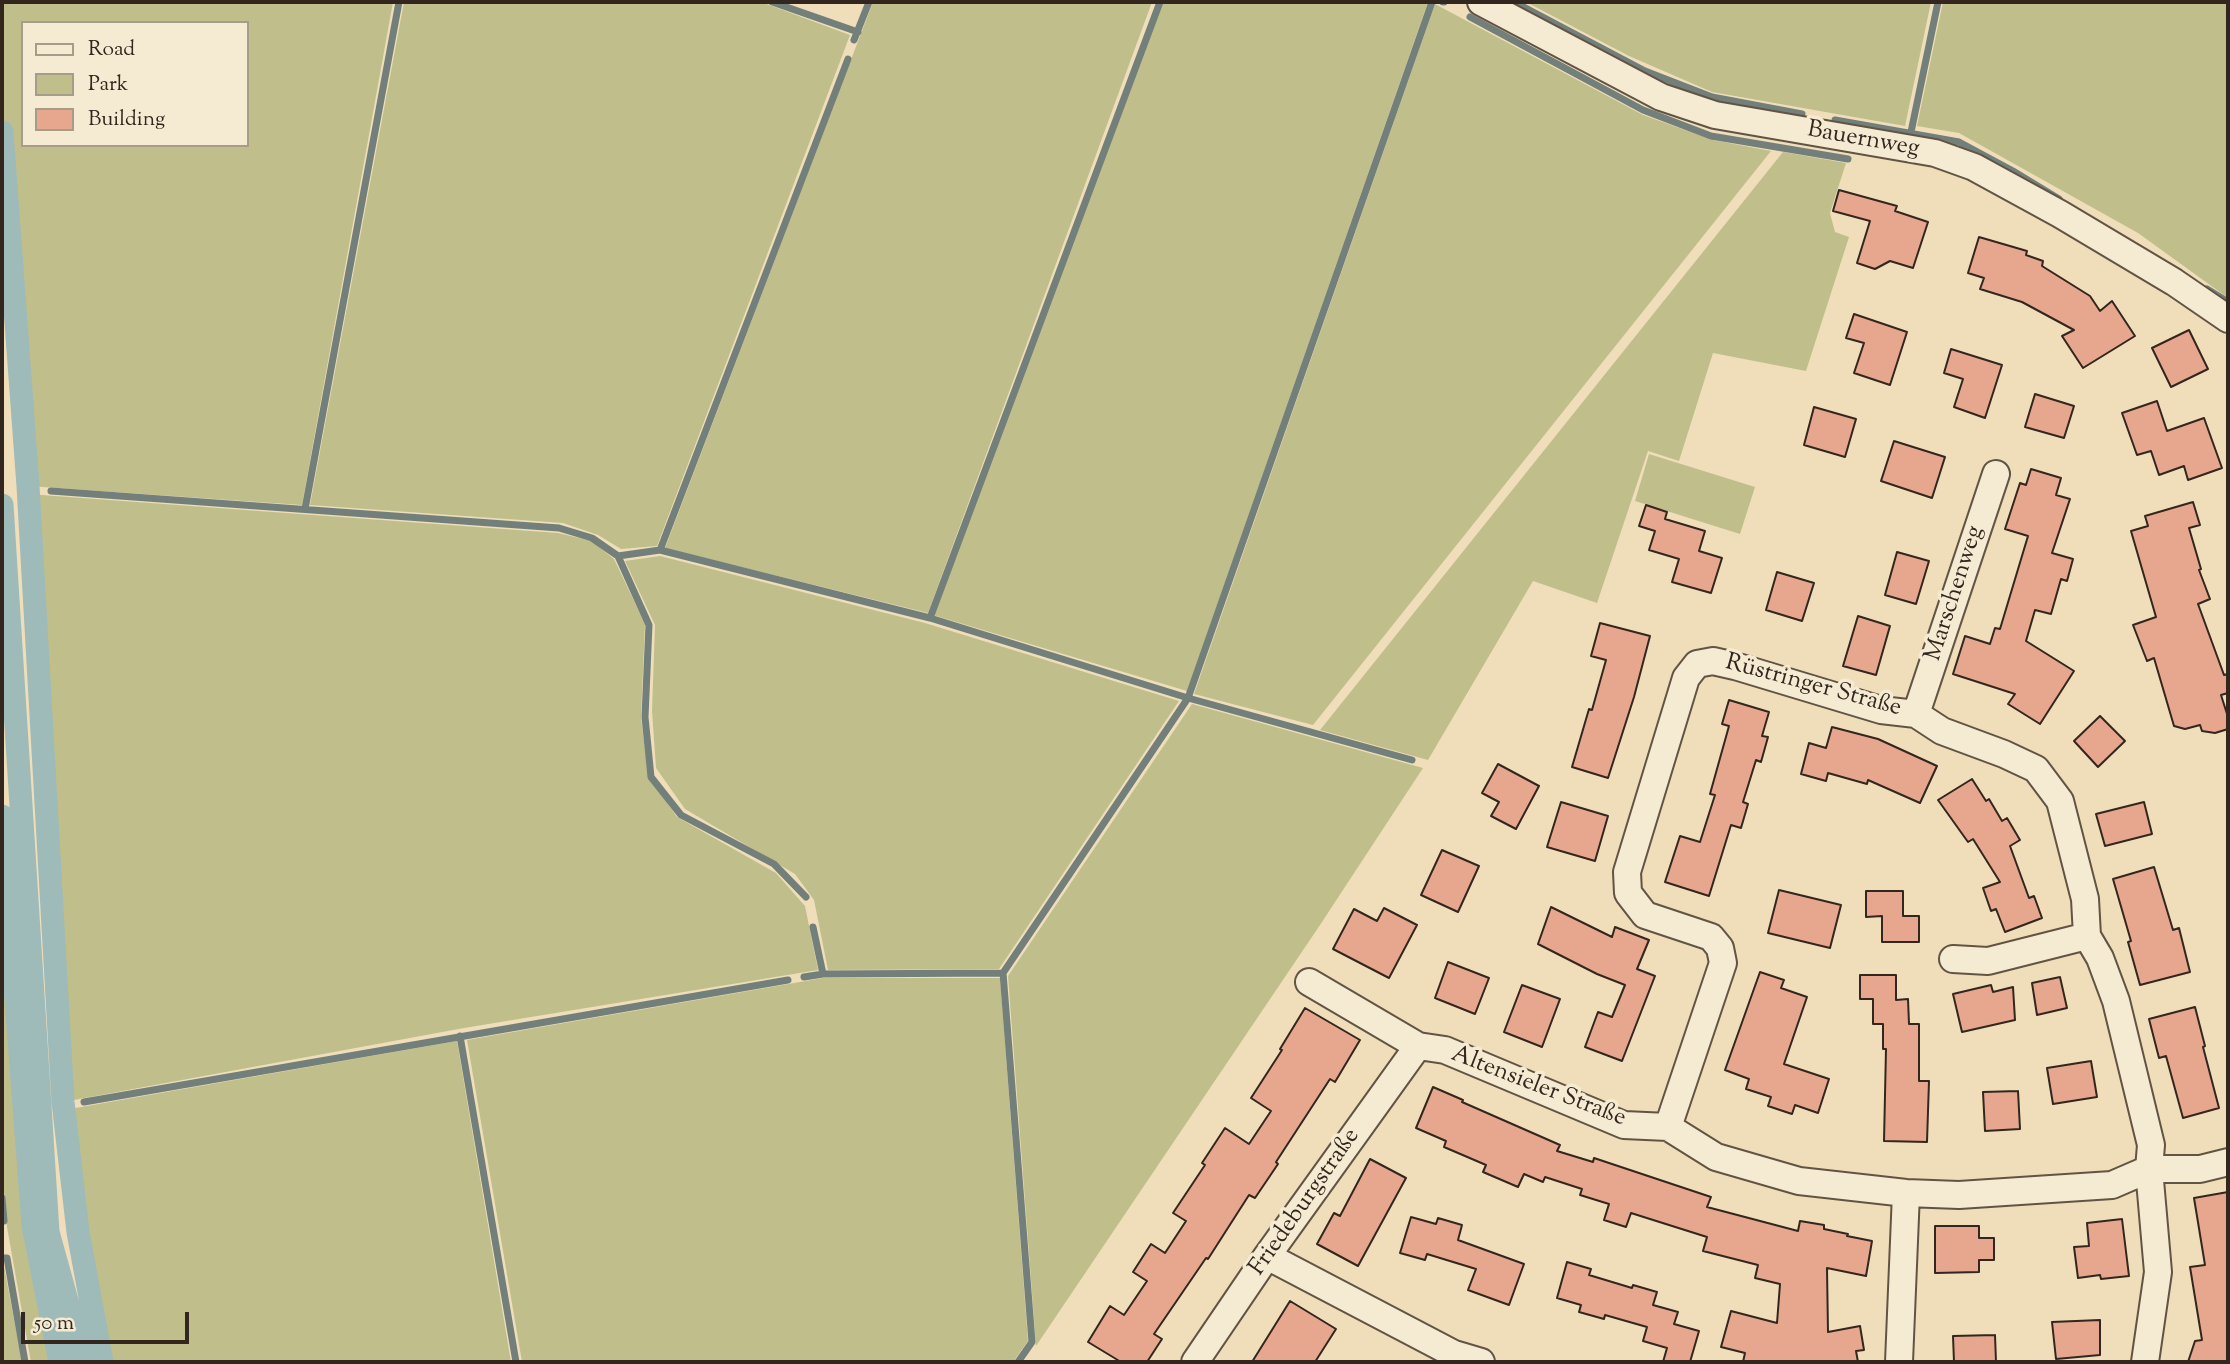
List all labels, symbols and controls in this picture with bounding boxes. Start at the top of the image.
legend [21,21,248,147]
text: Road [88,35,135,65]
text: Park [88,70,128,100]
text: Building [88,105,165,135]
street label: Bauernweg [1805,117,1921,165]
street label: Marschenweg [1921,523,1991,665]
street label: Rüstringer Straße [1722,650,1904,724]
street label: Altensieler Straße [1447,1041,1629,1135]
street label: Friedeburgstraße [1245,1124,1367,1282]
scale bar [24,1298,192,1342]
text: 50 m [34,1309,74,1339]

